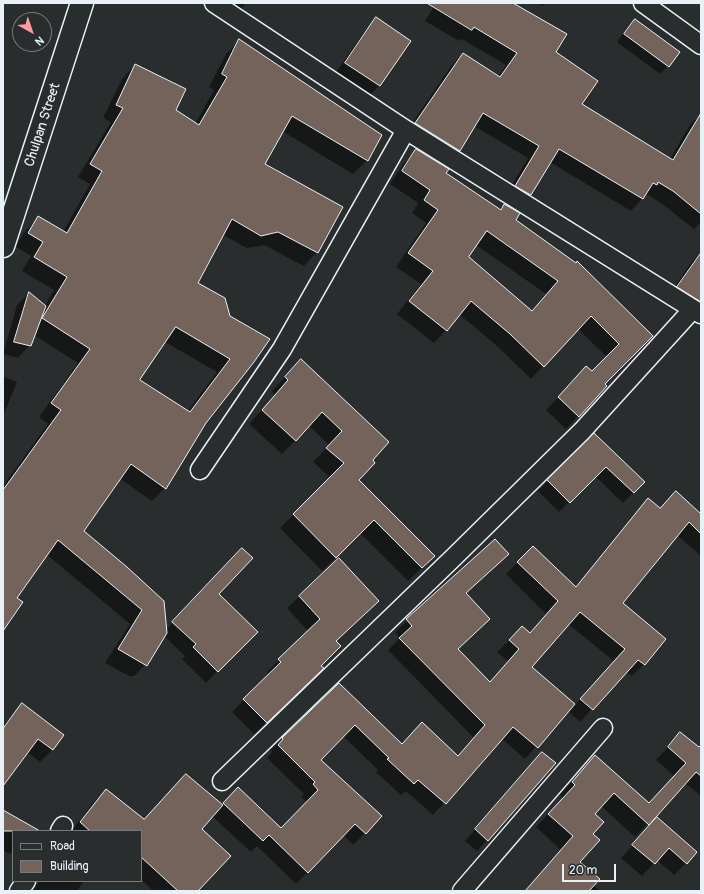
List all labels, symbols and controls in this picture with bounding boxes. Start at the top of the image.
north arrow [12,12,52,52]
text: N [32,33,46,48]
street label: Chulpan Street [22,81,64,169]
legend [12,830,142,882]
text: Road [50,839,75,854]
scale bar [564,856,618,882]
text: Building [50,859,89,874]
text: 20 m [569,863,597,878]

